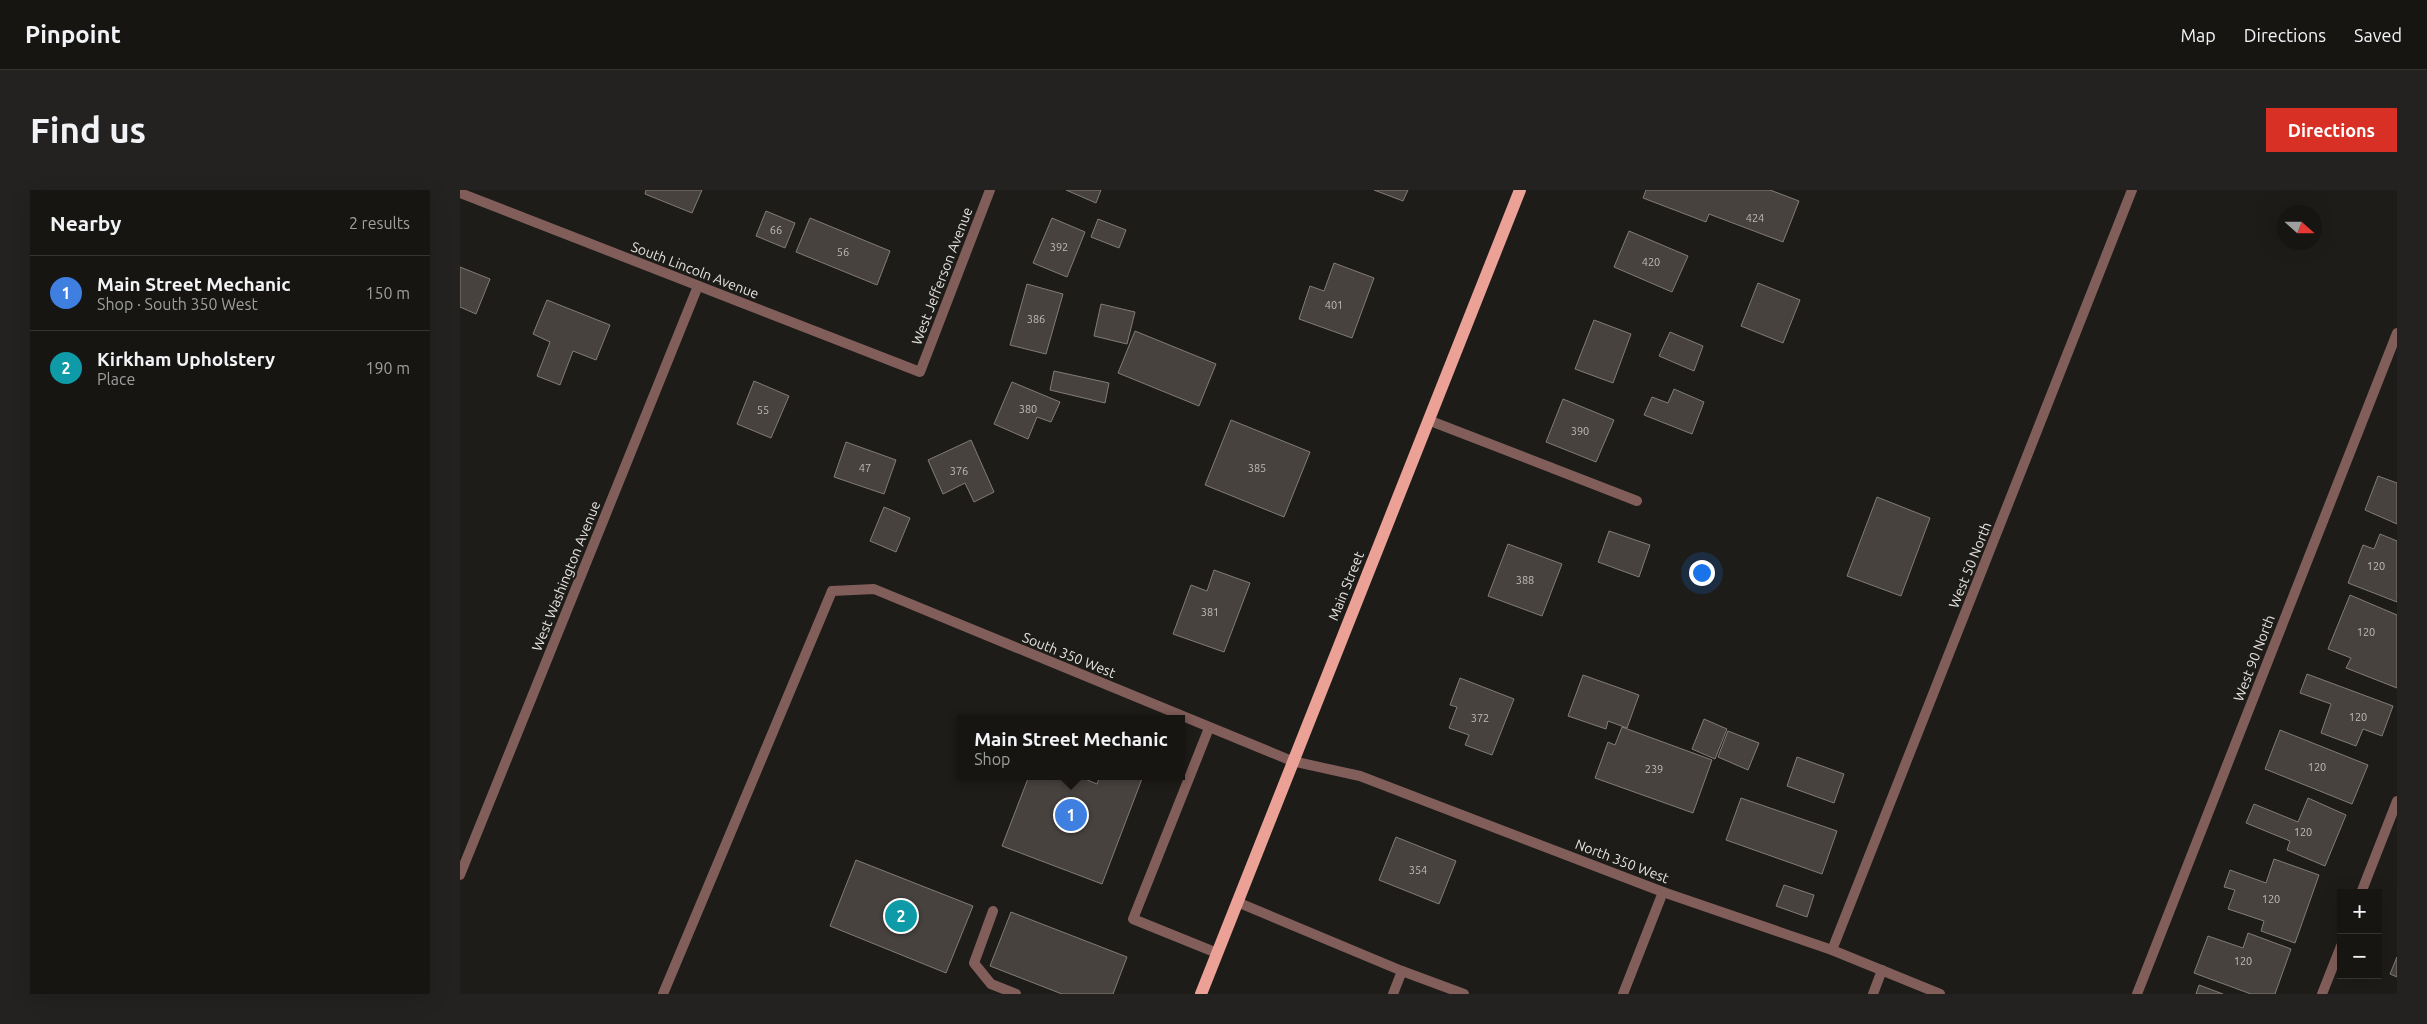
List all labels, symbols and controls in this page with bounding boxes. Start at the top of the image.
text: Pinpoint [25,21,121,48]
text: Map [2180,25,2216,45]
text: Directions [2244,25,2326,45]
text: Saved [2354,25,2402,45]
button: Directions [2266,108,2397,152]
text: Find us [30,110,146,150]
street label: West Jefferson Avenue [908,205,976,347]
north arrow [2277,205,2322,250]
text: Nearby [50,211,121,235]
house number: 424 [1746,212,1764,224]
text: 2 results [349,214,410,232]
house number: 66 [770,224,782,236]
street label: South Lincoln Avenue [629,238,761,302]
house number: 392 [1050,241,1068,253]
house number: 56 [837,246,849,258]
house number: 420 [1642,256,1660,268]
text: Main Street Mechanic [97,273,291,295]
text: 1 [61,284,71,302]
text: 150 m [365,284,410,302]
text: Shop · South 350 West [97,295,258,313]
house number: 401 [1325,299,1343,311]
house number: 386 [1027,313,1045,325]
text: Kirkham Upholstery [97,348,275,370]
text: 2 [61,359,71,377]
text: 190 m [365,359,410,377]
text: Place [97,370,135,388]
house number: 380 [1019,403,1037,415]
house number: 55 [757,404,769,416]
house number: 390 [1571,425,1589,437]
house number: 47 [859,462,871,474]
house number: 385 [1248,462,1266,474]
house number: 376 [950,465,968,477]
street label: West Washington Avenue [528,499,604,653]
street label: West 50 North [1945,520,1995,610]
street label: Main Street [1325,549,1367,623]
your location [1689,560,1715,586]
house number: 120 [2367,560,2385,572]
house number: 388 [1516,574,1534,586]
house number: 381 [1201,606,1219,618]
street label: West 90 North [2230,613,2278,703]
house number: 120 [2357,626,2375,638]
street label: South 350 West [1020,629,1118,681]
house number: 120 [2349,711,2367,723]
house number: 372 [1471,712,1489,724]
popup [957,715,1185,780]
text: Main Street Mechanic [974,728,1168,750]
text: Shop [974,750,1010,768]
house number: 120 [2308,761,2326,773]
house number: 239 [1645,763,1663,775]
pin: 1 [1055,796,1087,834]
house number: 120 [2294,826,2312,838]
street label: North 350 West [1573,836,1672,886]
house number: 354 [1409,864,1427,876]
map controls [2337,889,2382,979]
button: + [2337,889,2382,934]
house number: 120 [2262,893,2280,905]
pin: 2 [885,897,917,935]
button: − [2337,934,2382,979]
house number: 120 [2234,955,2252,967]

